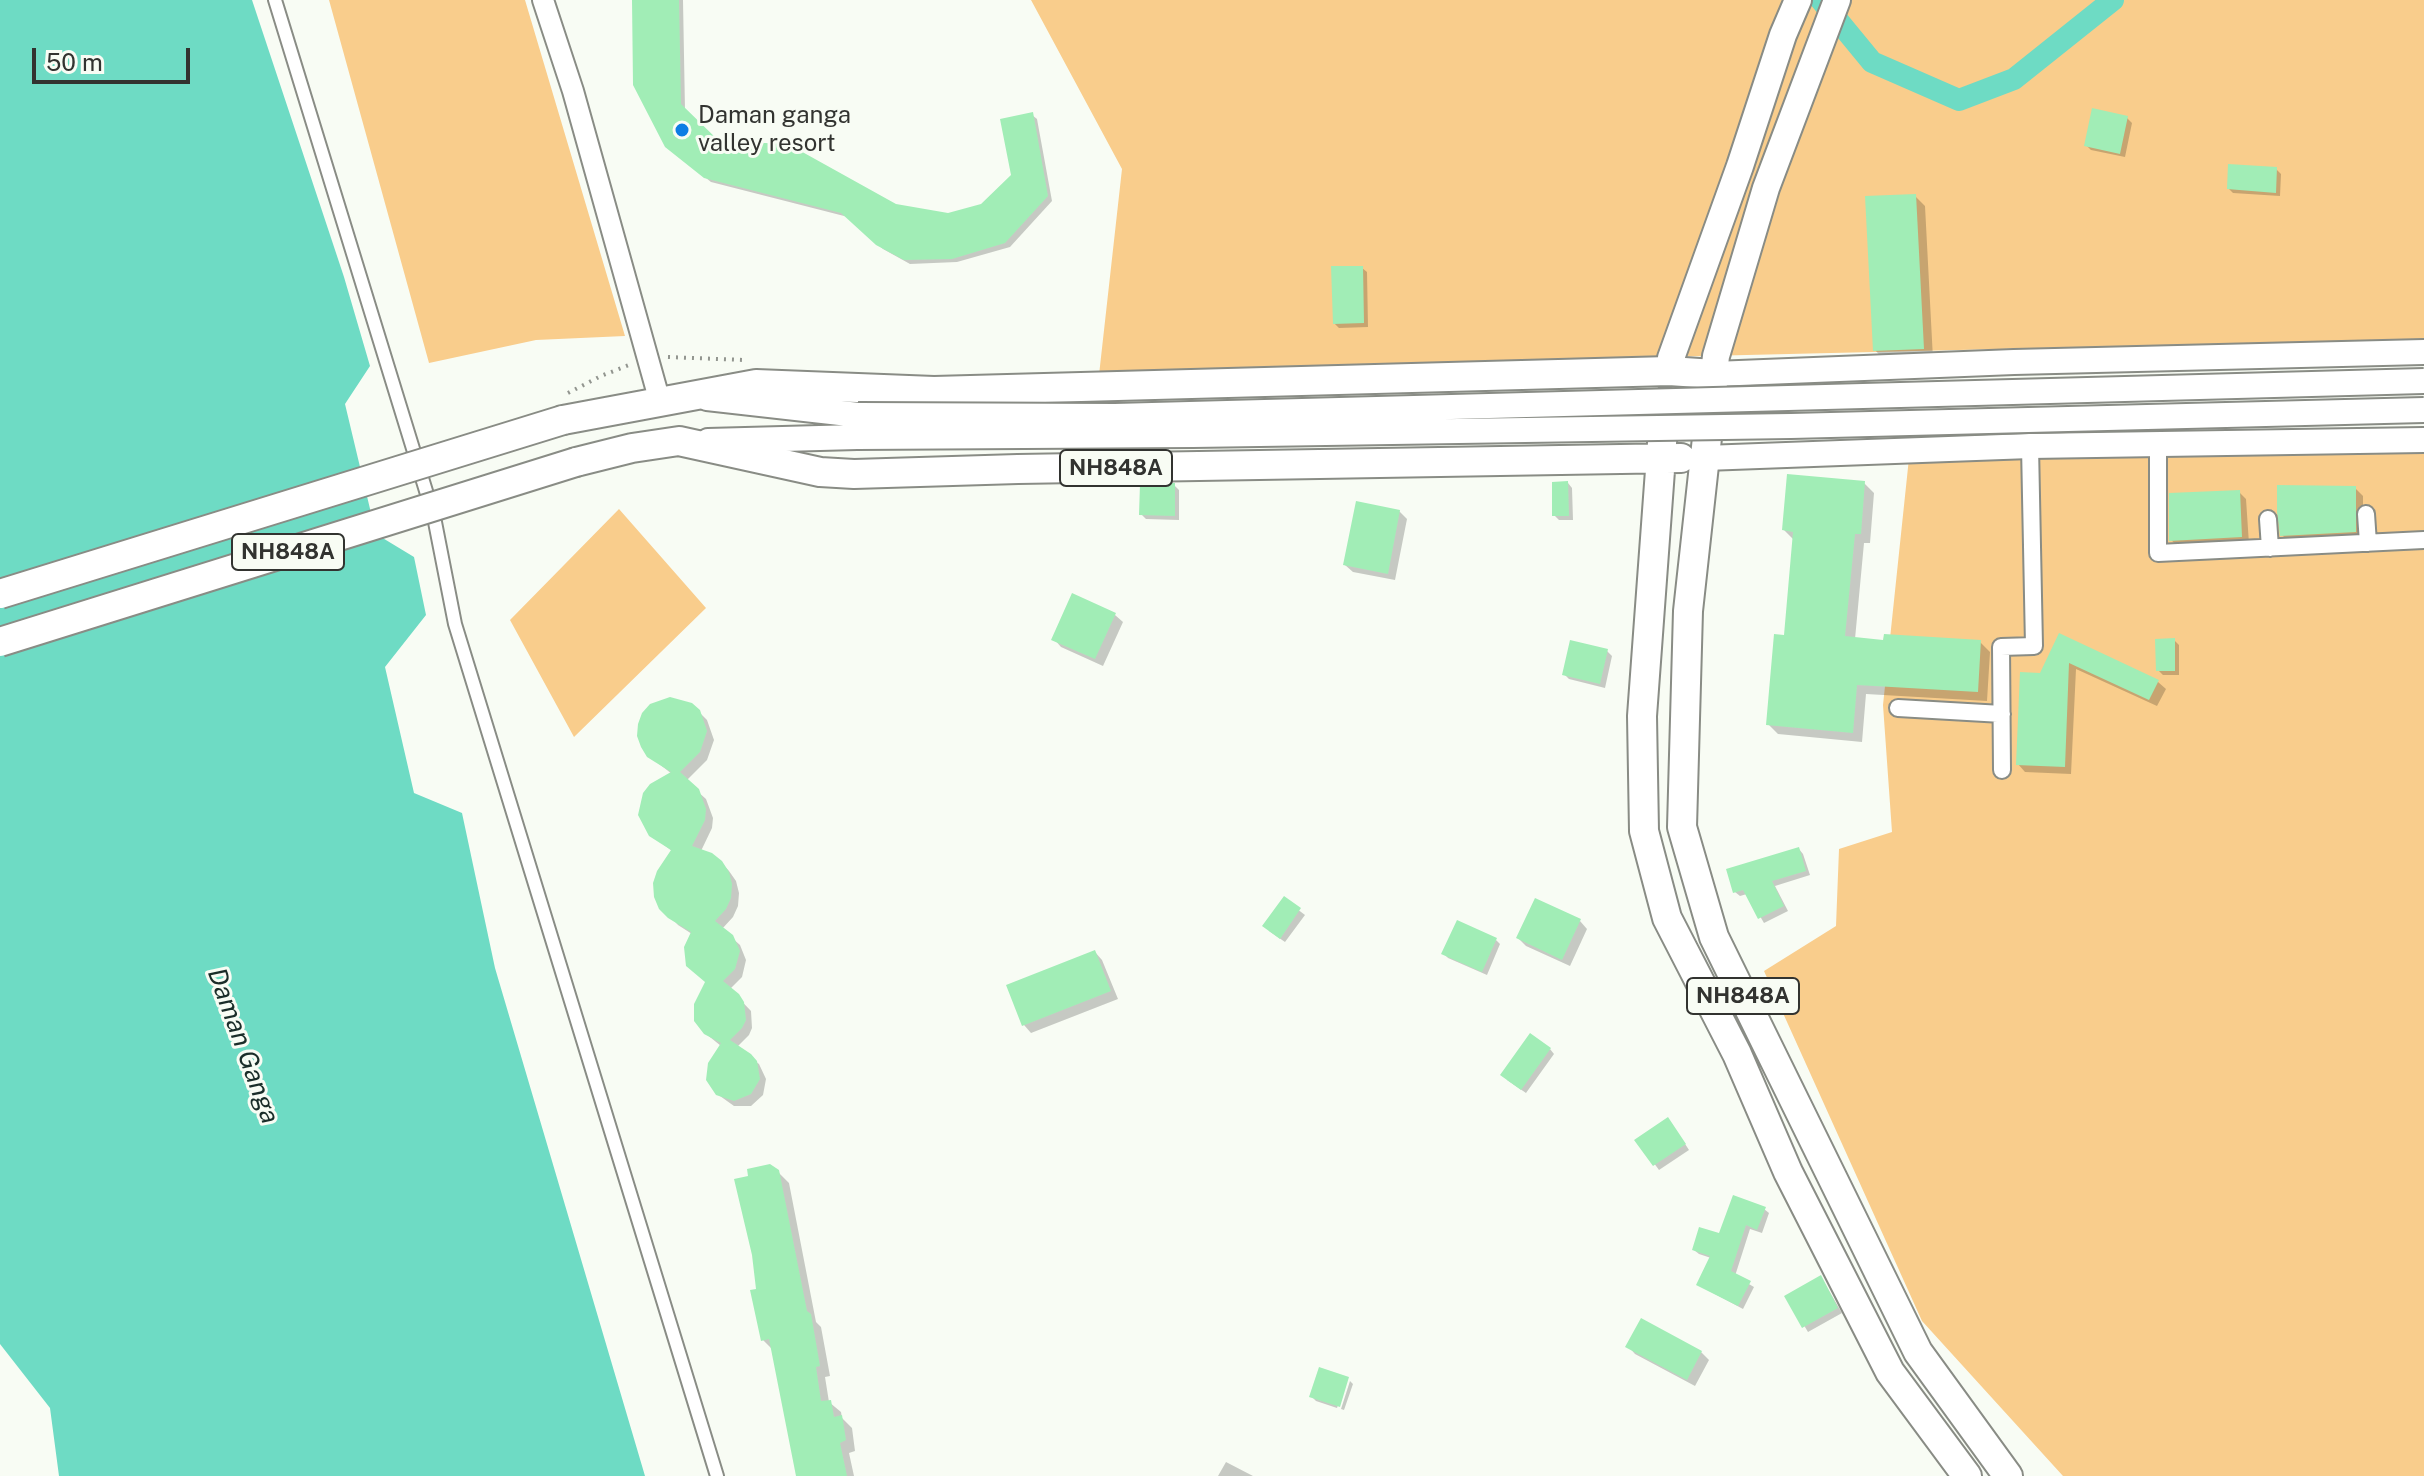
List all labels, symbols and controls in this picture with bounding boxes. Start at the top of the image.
scale bar [36,32,194,82]
text: 50 m [46,48,103,76]
place label: Daman ganga valley resort [698,102,851,158]
marker: Daman ganga valley resort [673,121,691,139]
road number: NH848A [1060,450,1172,486]
road number: NH848A [232,534,344,570]
water label: Daman Ganga [200,964,286,1128]
road number: NH848A [1687,978,1799,1014]

